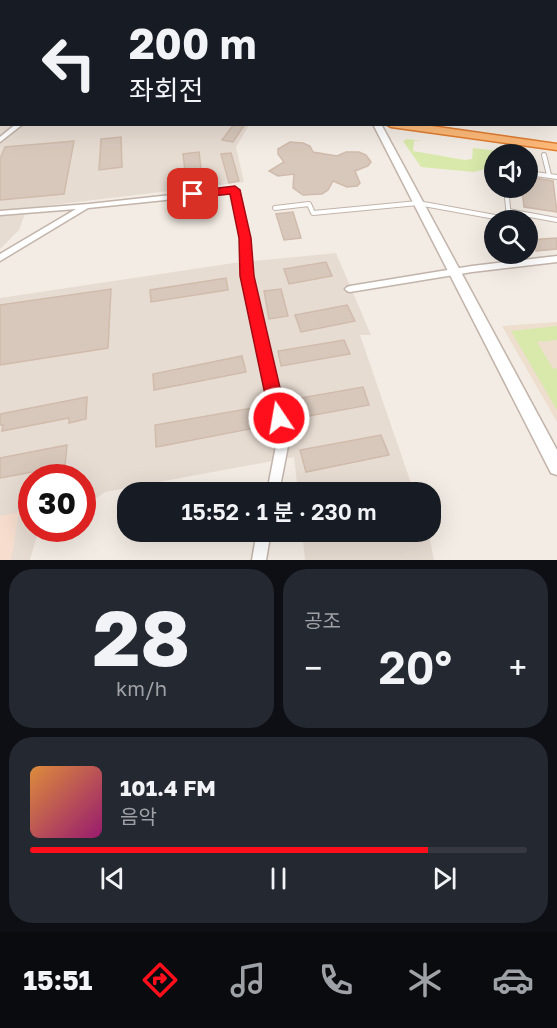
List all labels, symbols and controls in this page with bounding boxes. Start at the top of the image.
text: 200 m [129,18,256,68]
icon: left [30,24,108,102]
text: 좌회전 [129,74,204,106]
map controls [484,144,538,264]
button: sound [484,144,538,198]
pin [167,168,218,219]
icon: arrive [176,177,209,210]
button: search [484,210,538,264]
position arrow [247,386,311,450]
speed limit sign: 30 [18,464,96,542]
text: 15:52 · 1 분 · 230 m [181,498,377,525]
text: 28 [93,590,190,683]
text: 공조 [304,608,341,632]
text: 20° [379,640,452,694]
text: − [304,648,322,687]
text: + [509,648,527,687]
text: km/h [116,676,167,700]
text: 101.4 FM [120,774,216,801]
text: 음악 [120,804,157,828]
icon: previous [96,862,129,895]
icon: pause [262,862,295,895]
icon: next [428,862,461,895]
icon: directions [139,959,181,1001]
icon: music [227,959,269,1001]
icon: phone [315,959,357,1001]
icon: climate [404,959,446,1001]
icon: car [492,959,534,1001]
text: 15:51 [23,964,93,996]

